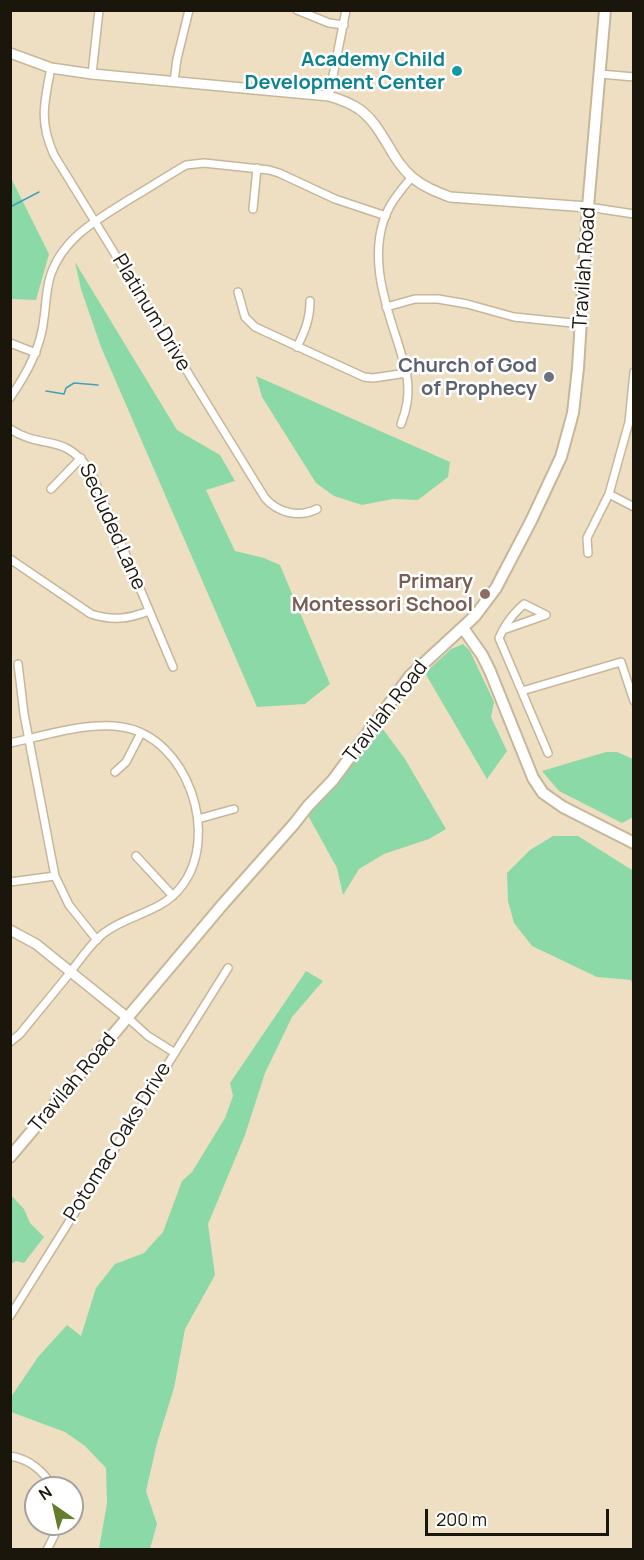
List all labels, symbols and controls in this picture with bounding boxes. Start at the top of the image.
place label: Academy Child Development Center [244,48,445,95]
marker: Academy Child Development Center [450,64,464,78]
street label: Travilah Road [569,206,601,330]
street label: Platinum Drive [107,250,195,376]
place label: Church of God of Prophecy [398,354,537,401]
marker: Church of God of Prophecy [542,370,556,384]
street label: Secluded Lane [73,460,151,594]
place label: Primary Montessori School [292,570,473,617]
marker: Primary Montessori School [478,587,492,601]
street label: Travilah Road [339,656,433,768]
street label: Travilah Road [24,1028,122,1138]
street label: Potomac Oaks Drive [59,1058,177,1226]
north arrow [24,1476,84,1536]
text: N [34,1480,56,1505]
scale bar [428,1497,612,1535]
text: 200 m [436,1507,487,1531]

